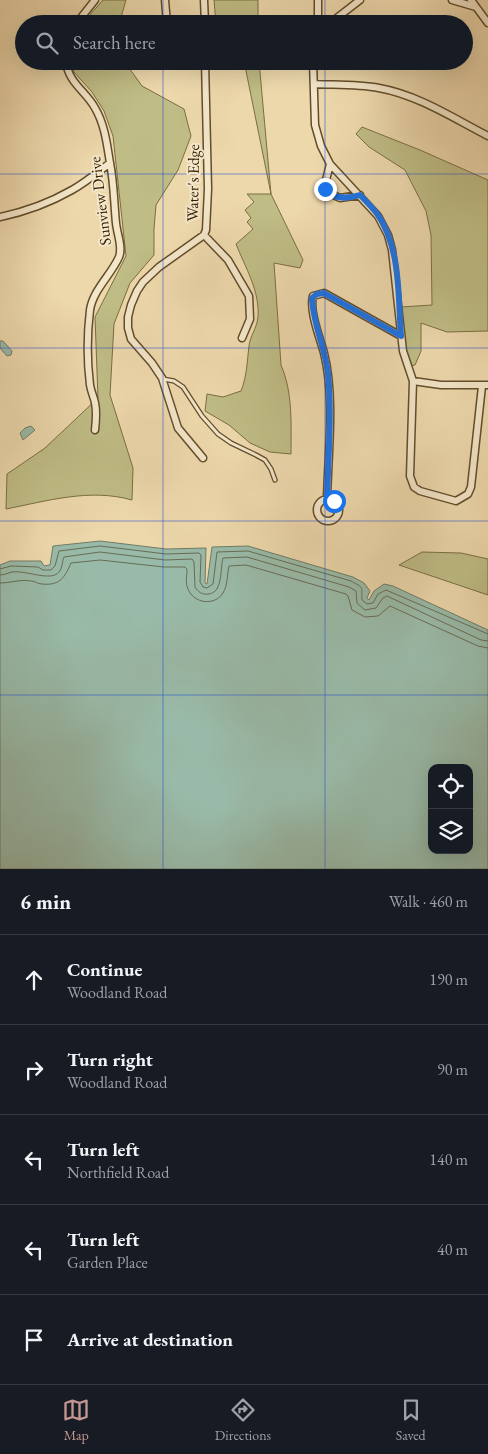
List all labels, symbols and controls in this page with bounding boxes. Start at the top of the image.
search box [15,15,473,70]
icon: search [33,29,61,57]
text: Search here [73,30,155,55]
street label: Water's Edge [182,144,204,222]
street label: Sunview Drive [84,155,116,247]
route end [314,178,337,201]
route start [323,490,346,513]
map controls [428,764,473,854]
button: locate [428,764,473,809]
button: layers [428,809,473,854]
text: 6 min [20,888,71,915]
text: Walk · 460 m [389,891,468,912]
text: Continue [67,957,142,982]
icon: ahead [20,966,48,994]
text: 190 m [429,969,468,990]
text: Woodland Road [67,982,167,1003]
text: Turn right [67,1047,153,1072]
icon: right [20,1056,48,1084]
text: 90 m [437,1059,468,1080]
text: Woodland Road [67,1072,167,1093]
text: Turn left [67,1137,139,1162]
icon: left [20,1146,48,1174]
text: 140 m [429,1149,468,1170]
text: Northfield Road [67,1162,169,1183]
text: Turn left [67,1227,139,1252]
icon: left [20,1236,48,1264]
text: 40 m [437,1239,468,1260]
text: Garden Place [67,1252,148,1273]
icon: arrive [20,1326,48,1354]
text: Arrive at destination [67,1327,233,1352]
tab: Map [62,1396,90,1444]
tab: Directions [215,1396,271,1444]
tab: Saved [396,1396,426,1444]

